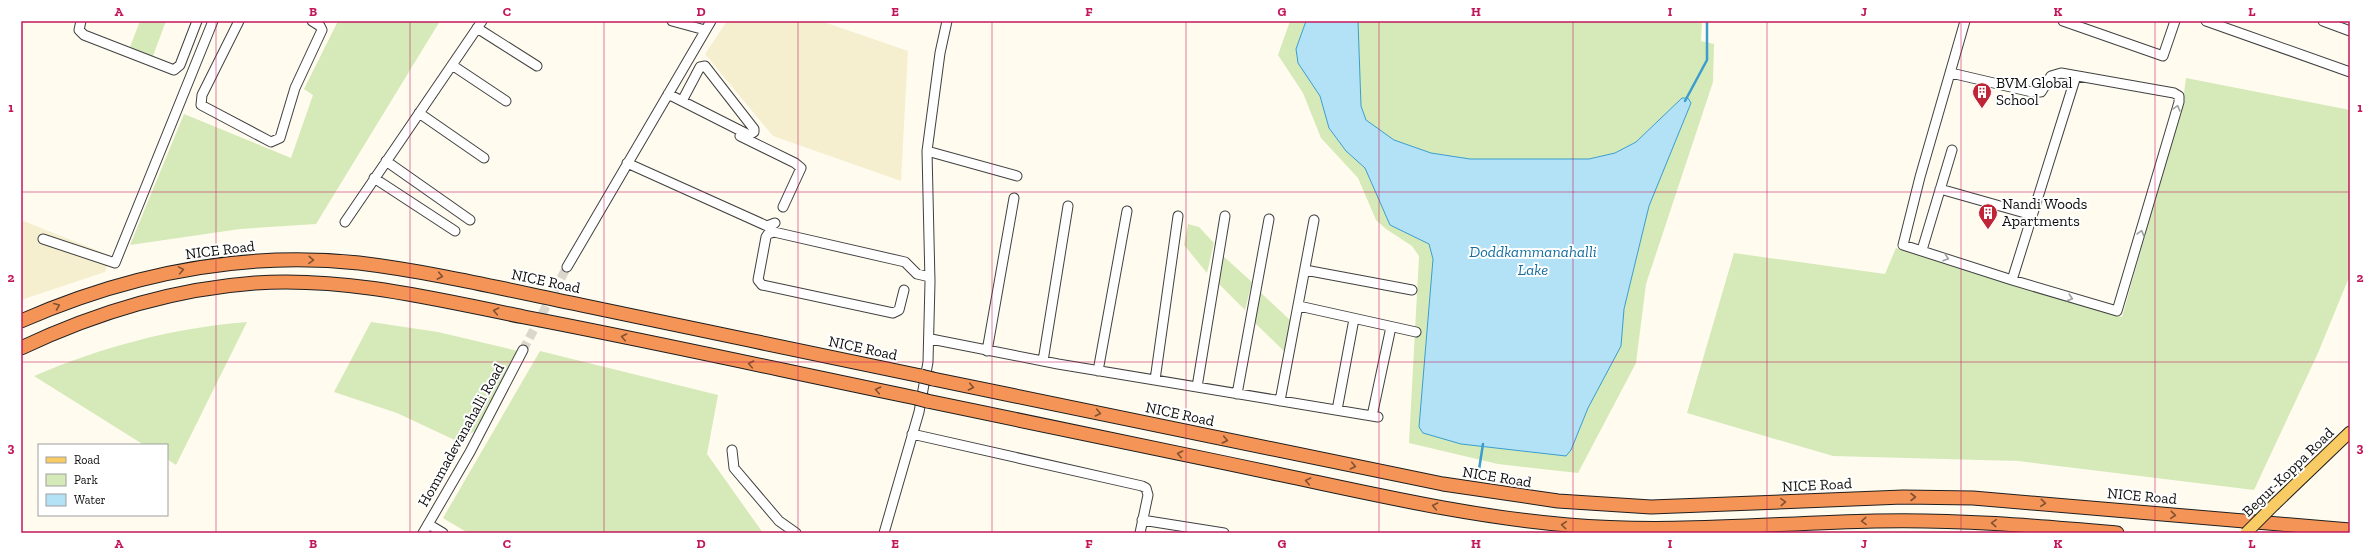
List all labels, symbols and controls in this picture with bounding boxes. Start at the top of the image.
text: A [115,4,124,19]
text: B [309,4,317,19]
text: C [503,4,511,19]
text: D [696,4,706,19]
text: E [891,4,899,19]
text: F [1085,4,1093,19]
text: G [1278,4,1287,19]
text: H [1471,4,1481,19]
text: I [1668,4,1673,19]
text: J [1861,4,1867,19]
text: K [2054,4,2063,19]
text: L [2248,4,2256,19]
place label: BVM Global School [1996,74,2072,109]
building icon: BVM Global School [1971,81,1993,109]
text: 1 [8,100,14,115]
text: 1 [2357,100,2363,115]
one-way arrow [2172,105,2181,112]
place label: Nandi Woods Apartments [2002,195,2087,230]
building icon: Nandi Woods Apartments [1977,202,1999,230]
one-way arrow [2136,230,2145,237]
street label: NICE Road [184,237,257,263]
water label: Doddkammanahalli Lake [1469,242,1597,279]
one-way arrow [1943,254,1950,262]
one-way arrow [308,256,314,265]
street label: NICE Road [510,265,583,297]
one-way arrow [178,266,185,275]
text: 2 [8,270,15,285]
text: 2 [2357,270,2364,285]
one-way arrow [437,272,443,280]
one-way arrow [2066,293,2073,302]
one-way arrow [53,303,60,311]
one-way arrow [493,308,499,316]
street label: NICE Road [827,332,900,364]
one-way arrow [620,333,627,341]
street label: Hommadevanahalli Road [414,360,508,510]
one-way arrow [748,360,754,368]
one-way arrow [968,382,974,390]
one-way arrow [875,387,881,395]
street label: NICE Road [1144,398,1217,430]
one-way arrow [1095,409,1101,417]
street label: Begur-Koppa Road [2238,423,2338,520]
one-way arrow [1222,435,1228,443]
text: 3 [8,440,15,455]
text: 3 [2357,440,2364,455]
legend [38,444,168,516]
one-way arrow [1177,450,1184,458]
text: Road [74,453,100,467]
one-way arrow [1349,461,1356,470]
street label: NICE Road [1461,463,1534,491]
text: Park [74,473,99,487]
street label: NICE Road [1782,474,1853,496]
one-way arrow [1305,477,1311,485]
street label: NICE Road [2106,484,2178,508]
text: Water [74,493,106,507]
one-way arrow [1910,493,1916,501]
one-way arrow [1780,498,1786,507]
one-way arrow [2040,498,2046,507]
one-way arrow [1432,503,1438,511]
one-way arrow [2170,510,2176,519]
one-way arrow [1861,517,1867,526]
one-way arrow [1991,518,1997,527]
one-way arrow [1561,520,1567,529]
text: A [115,536,124,551]
text: B [309,536,317,551]
text: C [503,536,511,551]
text: D [696,536,706,551]
text: E [891,536,899,551]
text: F [1085,536,1093,551]
text: G [1278,536,1287,551]
text: H [1471,536,1481,551]
text: I [1668,536,1673,551]
text: J [1861,536,1867,551]
text: K [2054,536,2063,551]
text: L [2248,536,2256,551]

